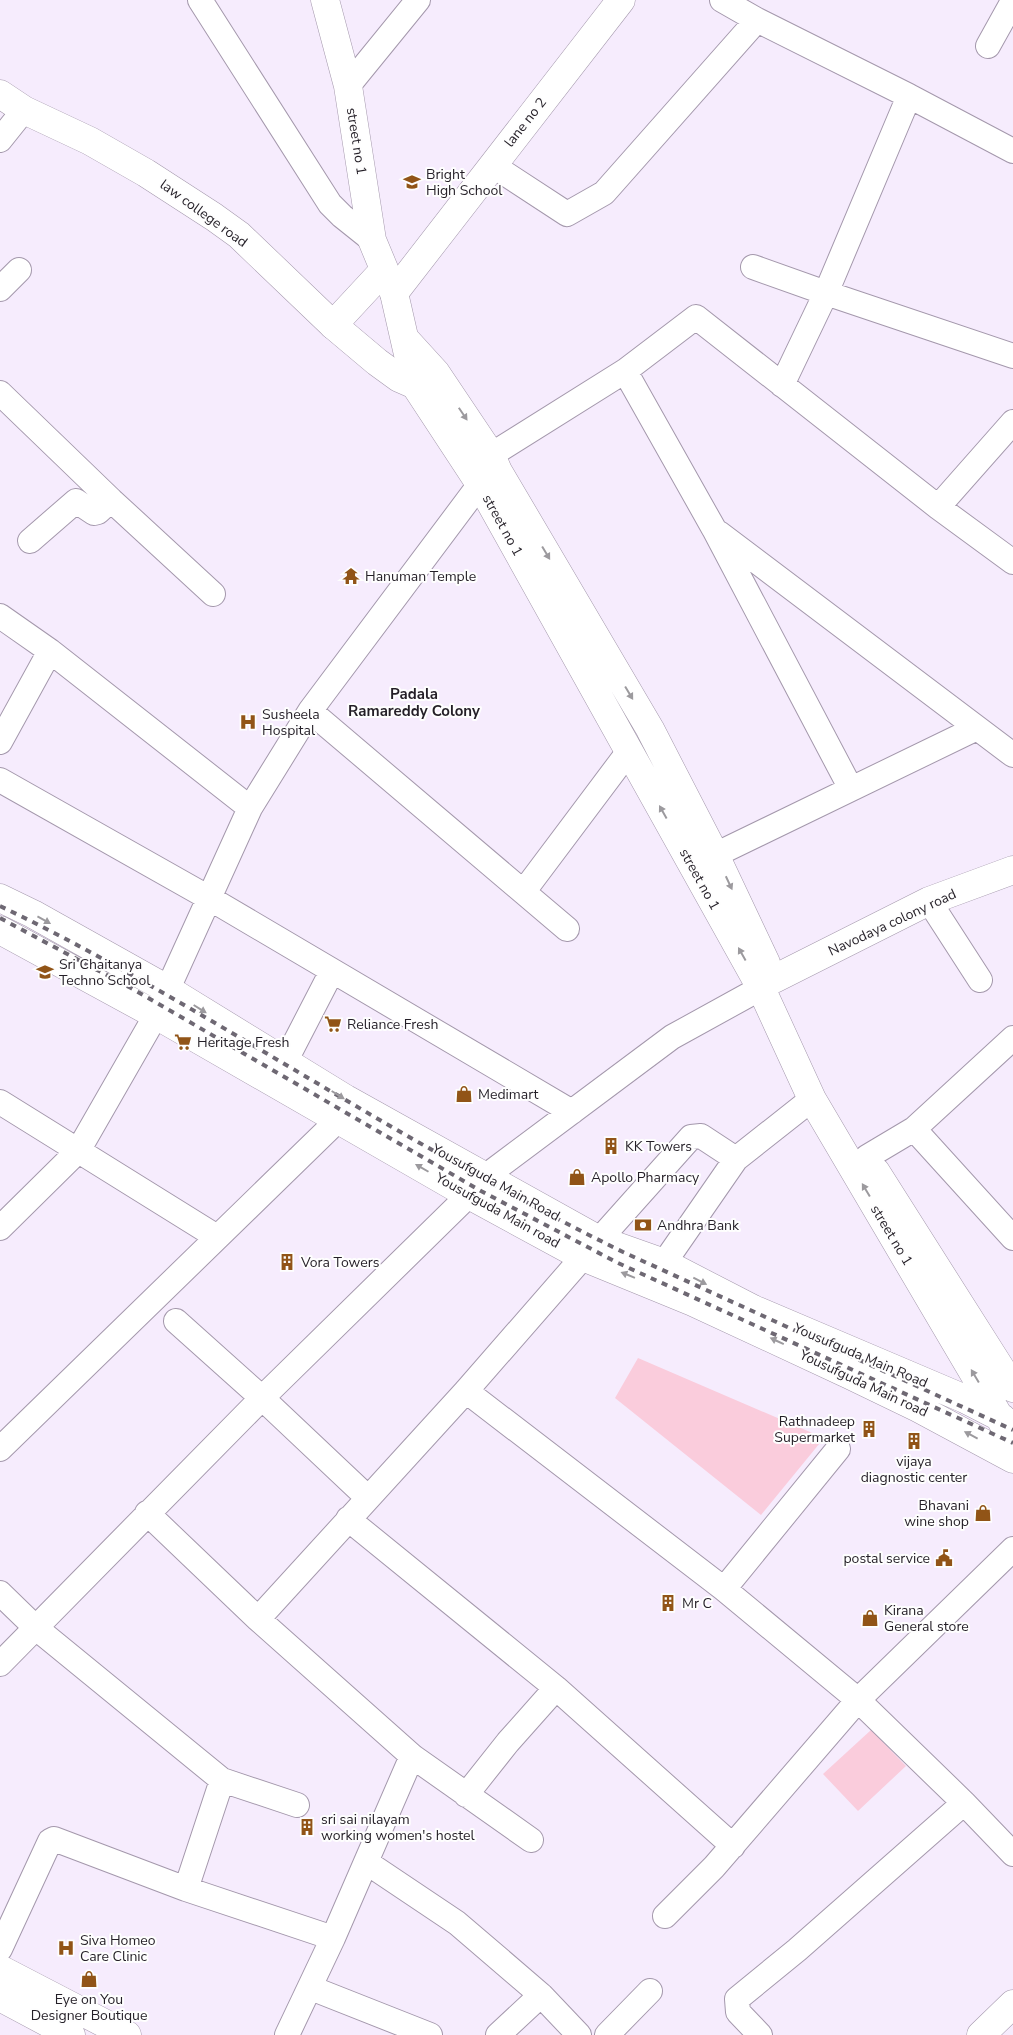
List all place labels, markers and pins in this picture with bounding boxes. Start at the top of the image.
place label: Bright High School [426,165,503,200]
school or university icon: Bright High School [402,172,422,192]
temple icon: Hanuman Temple [341,566,361,586]
place label: Hanuman Temple [365,567,476,586]
place label: Susheela Hospital [262,705,320,740]
hospital icon: Susheela Hospital [238,712,258,732]
place label: Sri Chaitanya Techno School [59,955,151,990]
school or university icon: Sri Chaitanya Techno School [35,962,55,982]
supermarket icon: Reliance Fresh [323,1014,343,1034]
place label: Reliance Fresh [347,1015,438,1034]
supermarket icon: Heritage Fresh [173,1032,193,1052]
place label: Heritage Fresh [197,1033,290,1052]
shop icon: Medimart [454,1084,474,1104]
place label: Medimart [478,1085,539,1104]
building icon: KK Towers [601,1136,621,1156]
place label: KK Towers [625,1137,692,1156]
shop icon: Apollo Pharmacy [567,1167,587,1187]
place label: Apollo Pharmacy [591,1168,700,1187]
bank icon: Andhra Bank [633,1215,653,1235]
place label: Andhra Bank [657,1216,740,1235]
building icon: Vora Towers [277,1252,297,1272]
place label: Vora Towers [300,1253,380,1272]
place label: Rathnadeep Supermarket [774,1412,855,1447]
building icon: Rathnadeep Supermarket [859,1419,879,1439]
building icon: vijaya diagnostic center [904,1431,924,1451]
place label: vijaya diagnostic center [861,1452,967,1487]
place label: Bhavani wine shop [904,1496,969,1531]
shop icon: Bhavani wine shop [973,1503,993,1523]
public building icon: postal service [934,1548,954,1568]
place label: postal service [843,1549,930,1568]
building icon: Mr C [658,1593,678,1613]
place label: Mr C [682,1594,712,1613]
place label: Kirana General store [884,1601,969,1636]
shop icon: Kirana General store [860,1608,880,1628]
place label: sri sai nilayam working women's hostel [321,1810,475,1845]
building icon: sri sai nilayam working women's hostel [297,1817,317,1837]
place label: Siva Homeo Care Clinic [80,1931,156,1966]
hospital icon: Siva Homeo Care Clinic [56,1938,76,1958]
shop icon: Eye on You Designer Boutique [79,1969,99,1989]
place label: Eye on You Designer Boutique [31,1990,147,2025]

